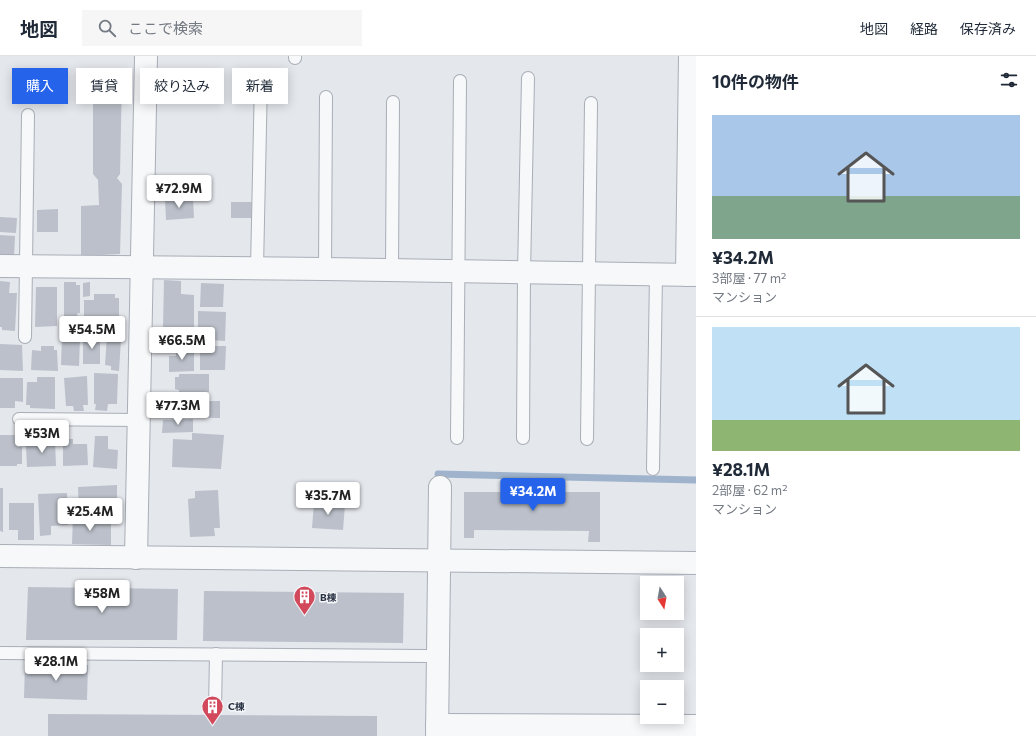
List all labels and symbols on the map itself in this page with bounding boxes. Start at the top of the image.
pin: ¥72.9M [146,175,212,209]
pin: ¥54.5M [59,316,125,350]
pin: ¥66.5M [149,327,215,361]
pin: ¥77.3M [145,392,211,426]
pin: ¥53M [18,420,66,454]
pin: ¥34.2M [500,478,566,512]
pin: ¥35.7M [295,482,361,516]
pin: ¥25.4M [57,498,123,532]
north arrow [640,576,684,620]
pin: ¥58M [78,580,126,614]
building icon: B棟 [291,584,317,617]
place label: B棟 [320,591,337,603]
pin: ¥28.1M [23,648,89,682]
building icon: C棟 [199,693,225,726]
place label: C棟 [228,700,245,712]

